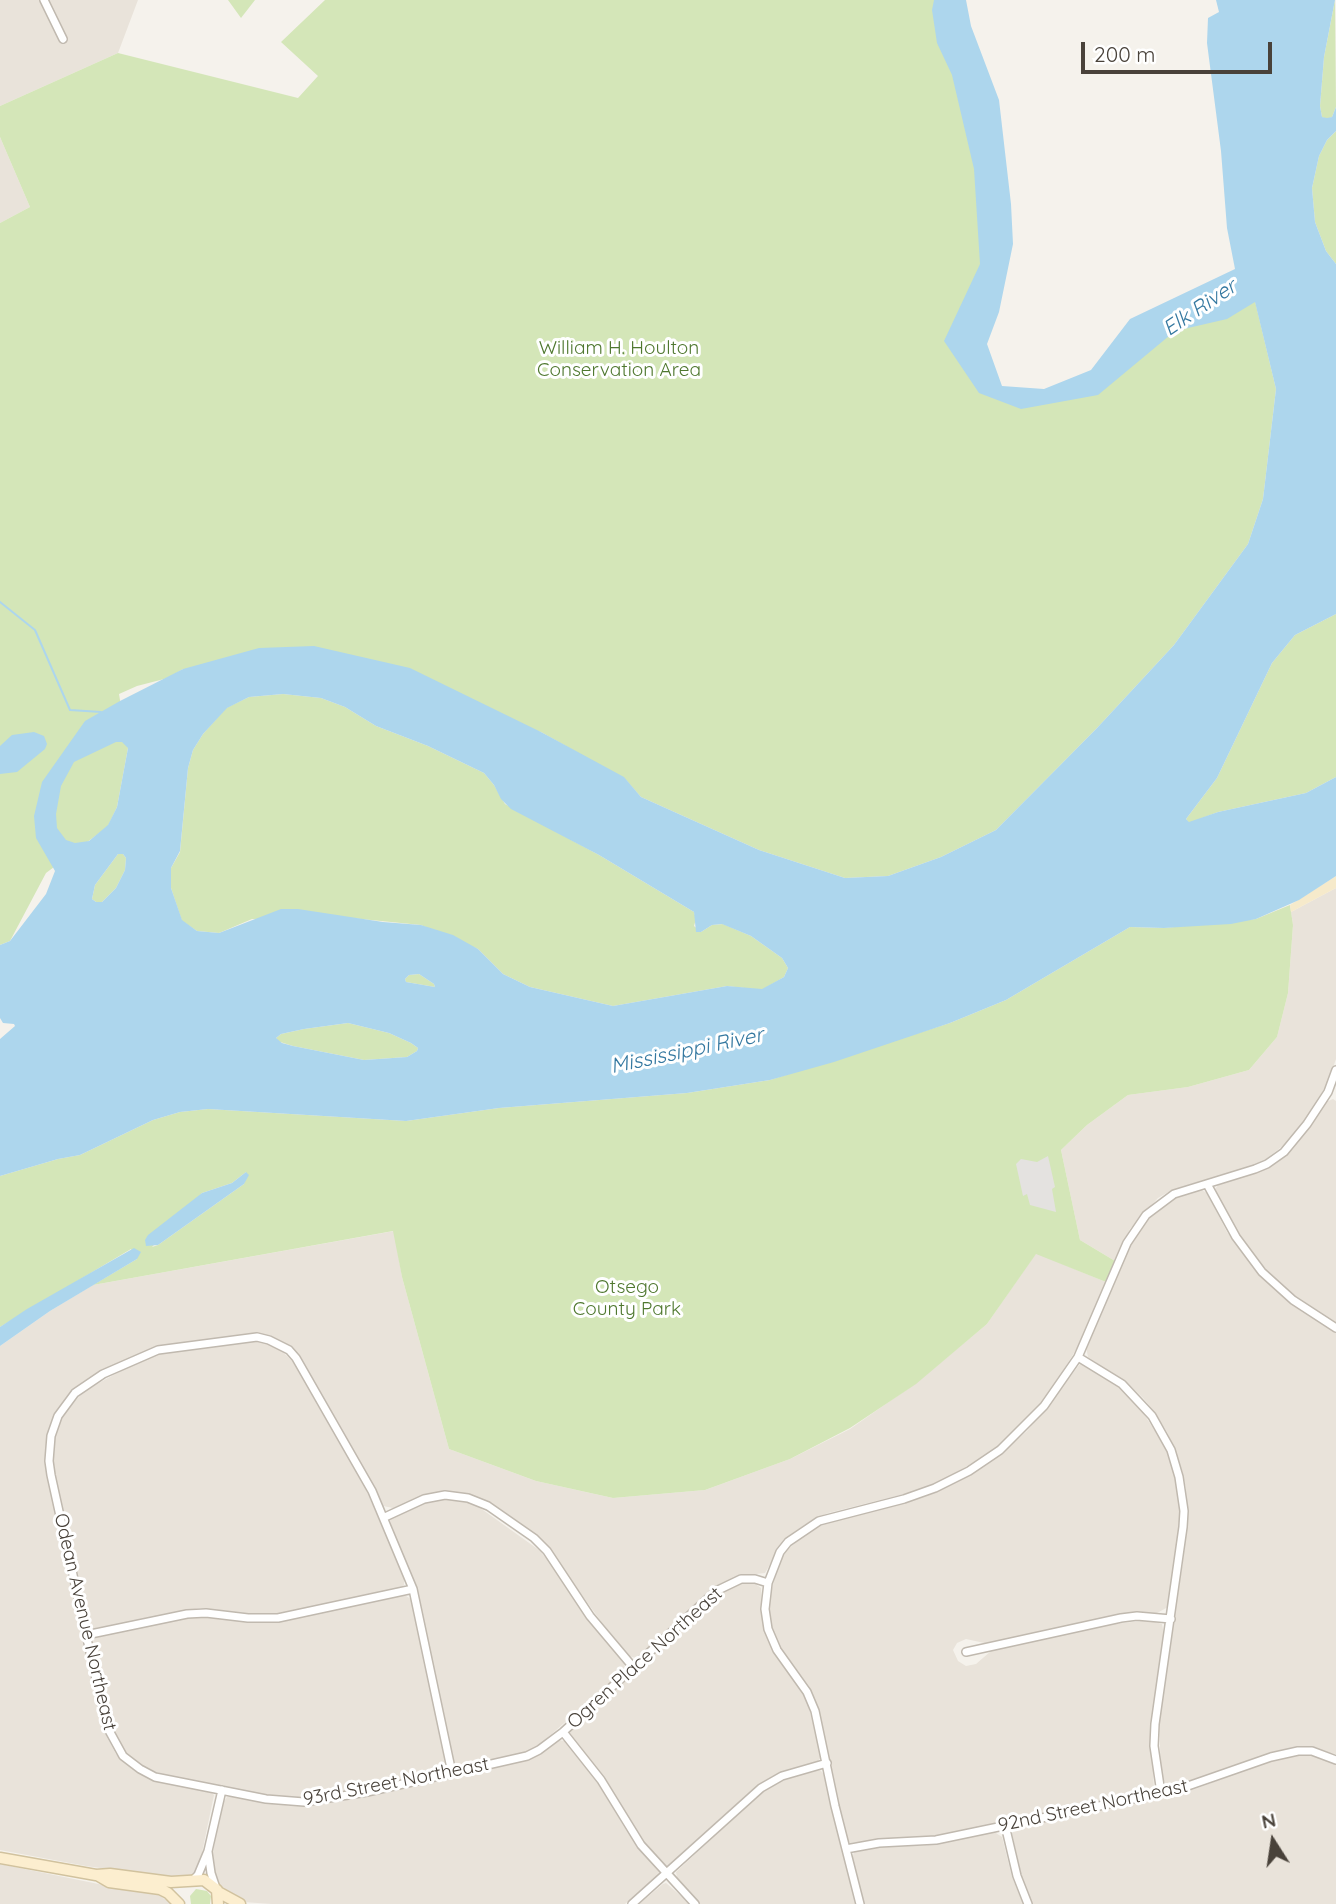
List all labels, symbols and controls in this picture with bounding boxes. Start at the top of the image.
scale bar [1084,28,1275,72]
text: 200 m [1094,41,1156,67]
water label: Elk River [1158,274,1242,342]
park label: William H. Houlton Conservation Area [537,337,701,381]
water label: Mississippi River [608,1023,766,1079]
park label: Otsego County Park [573,1276,681,1320]
street label: Odean Avenue Northeast [49,1511,121,1733]
street label: Ogren Place Northeast [563,1582,727,1734]
street label: 93rd Street Northeast [301,1753,491,1811]
street label: 92nd Street Northeast [996,1775,1190,1837]
north arrow [1238,1806,1308,1876]
text: N [1259,1807,1278,1834]

